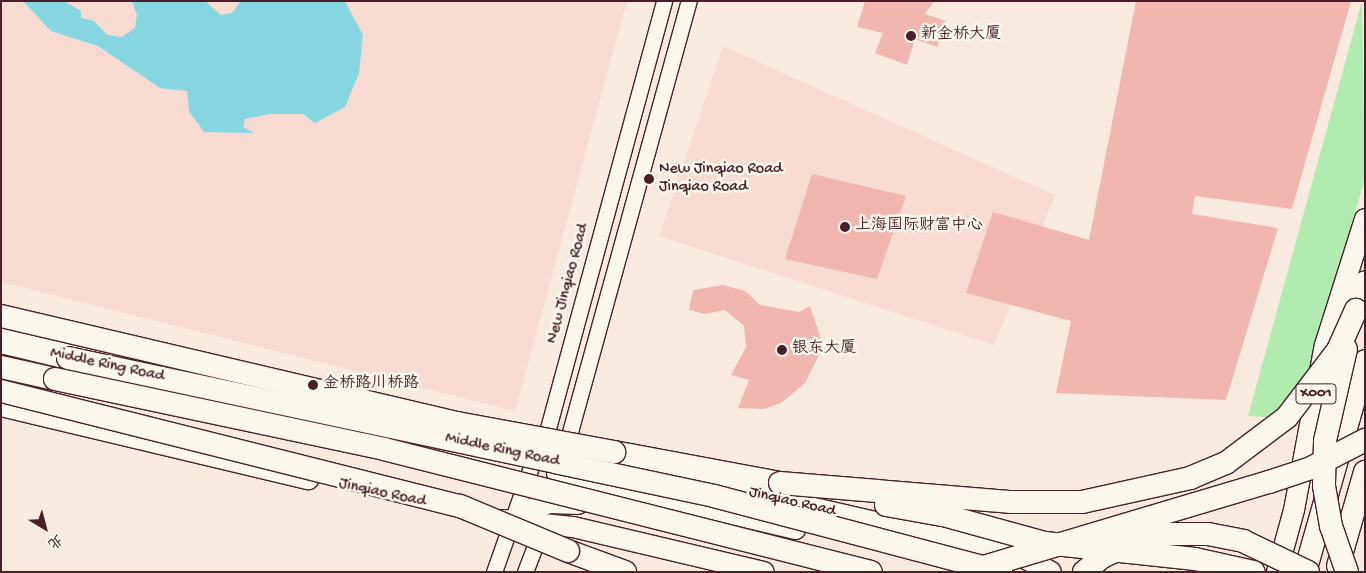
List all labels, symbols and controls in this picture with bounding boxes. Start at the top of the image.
place label: 新金桥大厦 [921,26,1001,46]
marker: 新金桥大厦 [905,30,917,42]
place label: New Jinqiao Road Jinqiao Road [659,160,782,198]
marker: New Jinqiao Road Jinqiao Road [643,173,655,185]
place label: 上海国际财富中心 [855,217,983,237]
marker: 上海国际财富中心 [839,221,851,233]
street label: New Jinqiao Road [544,222,594,346]
place label: 银东大厦 [792,340,856,360]
marker: 银东大厦 [776,344,788,356]
street label: Middle Ring Road [48,345,166,387]
place label: 金桥路川桥路 [323,375,419,395]
marker: 金桥路川桥路 [307,379,319,391]
road number: X001 [1295,382,1337,406]
street label: Middle Ring Road [443,430,561,472]
street label: Jinqiao Road [337,475,427,513]
street label: Jinqiao Road [747,484,837,522]
north arrow [20,503,70,553]
text: 北 [44,529,65,551]

